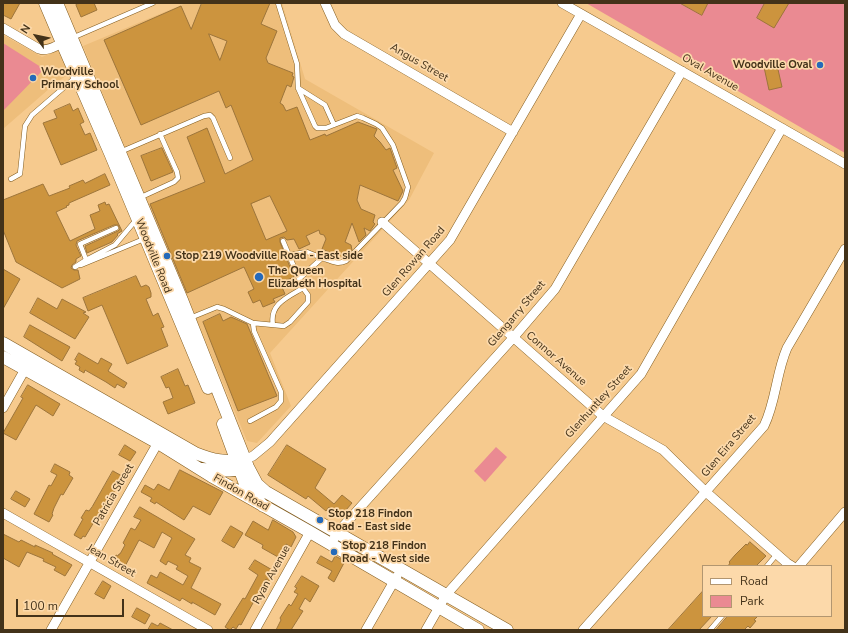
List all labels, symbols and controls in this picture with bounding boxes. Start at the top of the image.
north arrow [16,16,56,56]
text: N [17,22,34,37]
street label: Angus Street [388,41,450,85]
street label: Oval Avenue [679,51,741,95]
place label: Woodville Oval [733,58,812,72]
marker: Woodville Oval [815,60,825,70]
place label: Woodville Primary School [41,65,119,91]
marker: Woodville Primary School [28,73,38,83]
street label: Woodville Road [132,217,174,295]
street label: Glen Rowan Road [380,224,448,300]
place label: Stop 219 Woodville Road - East side [175,249,363,263]
marker: Stop 219 Woodville Road - East side [162,251,172,261]
place label: The Queen Elizabeth Hospital [268,264,362,290]
marker: The Queen Elizabeth Hospital [253,271,265,283]
street label: Glengarry Street [486,278,548,350]
street label: Connor Avenue [523,329,589,389]
street label: Glenhuntley Street [563,363,635,441]
street label: Glen Eira Street [699,412,759,480]
street label: Patricia Street [91,462,137,528]
street label: Findon Road [211,472,271,514]
place label: Stop 218 Findon Road - East side [328,507,413,533]
marker: Stop 218 Findon Road - East side [315,515,325,525]
place label: Stop 218 Findon Road - West side [342,539,430,565]
street label: Jean Street [84,542,138,580]
street label: Ryan Avenue [250,543,294,607]
marker: Stop 218 Findon Road - West side [329,547,339,557]
legend [702,565,832,617]
text: Road [740,573,768,589]
scale bar [18,591,126,617]
text: Park [740,593,764,609]
text: 100 m [23,598,58,614]

